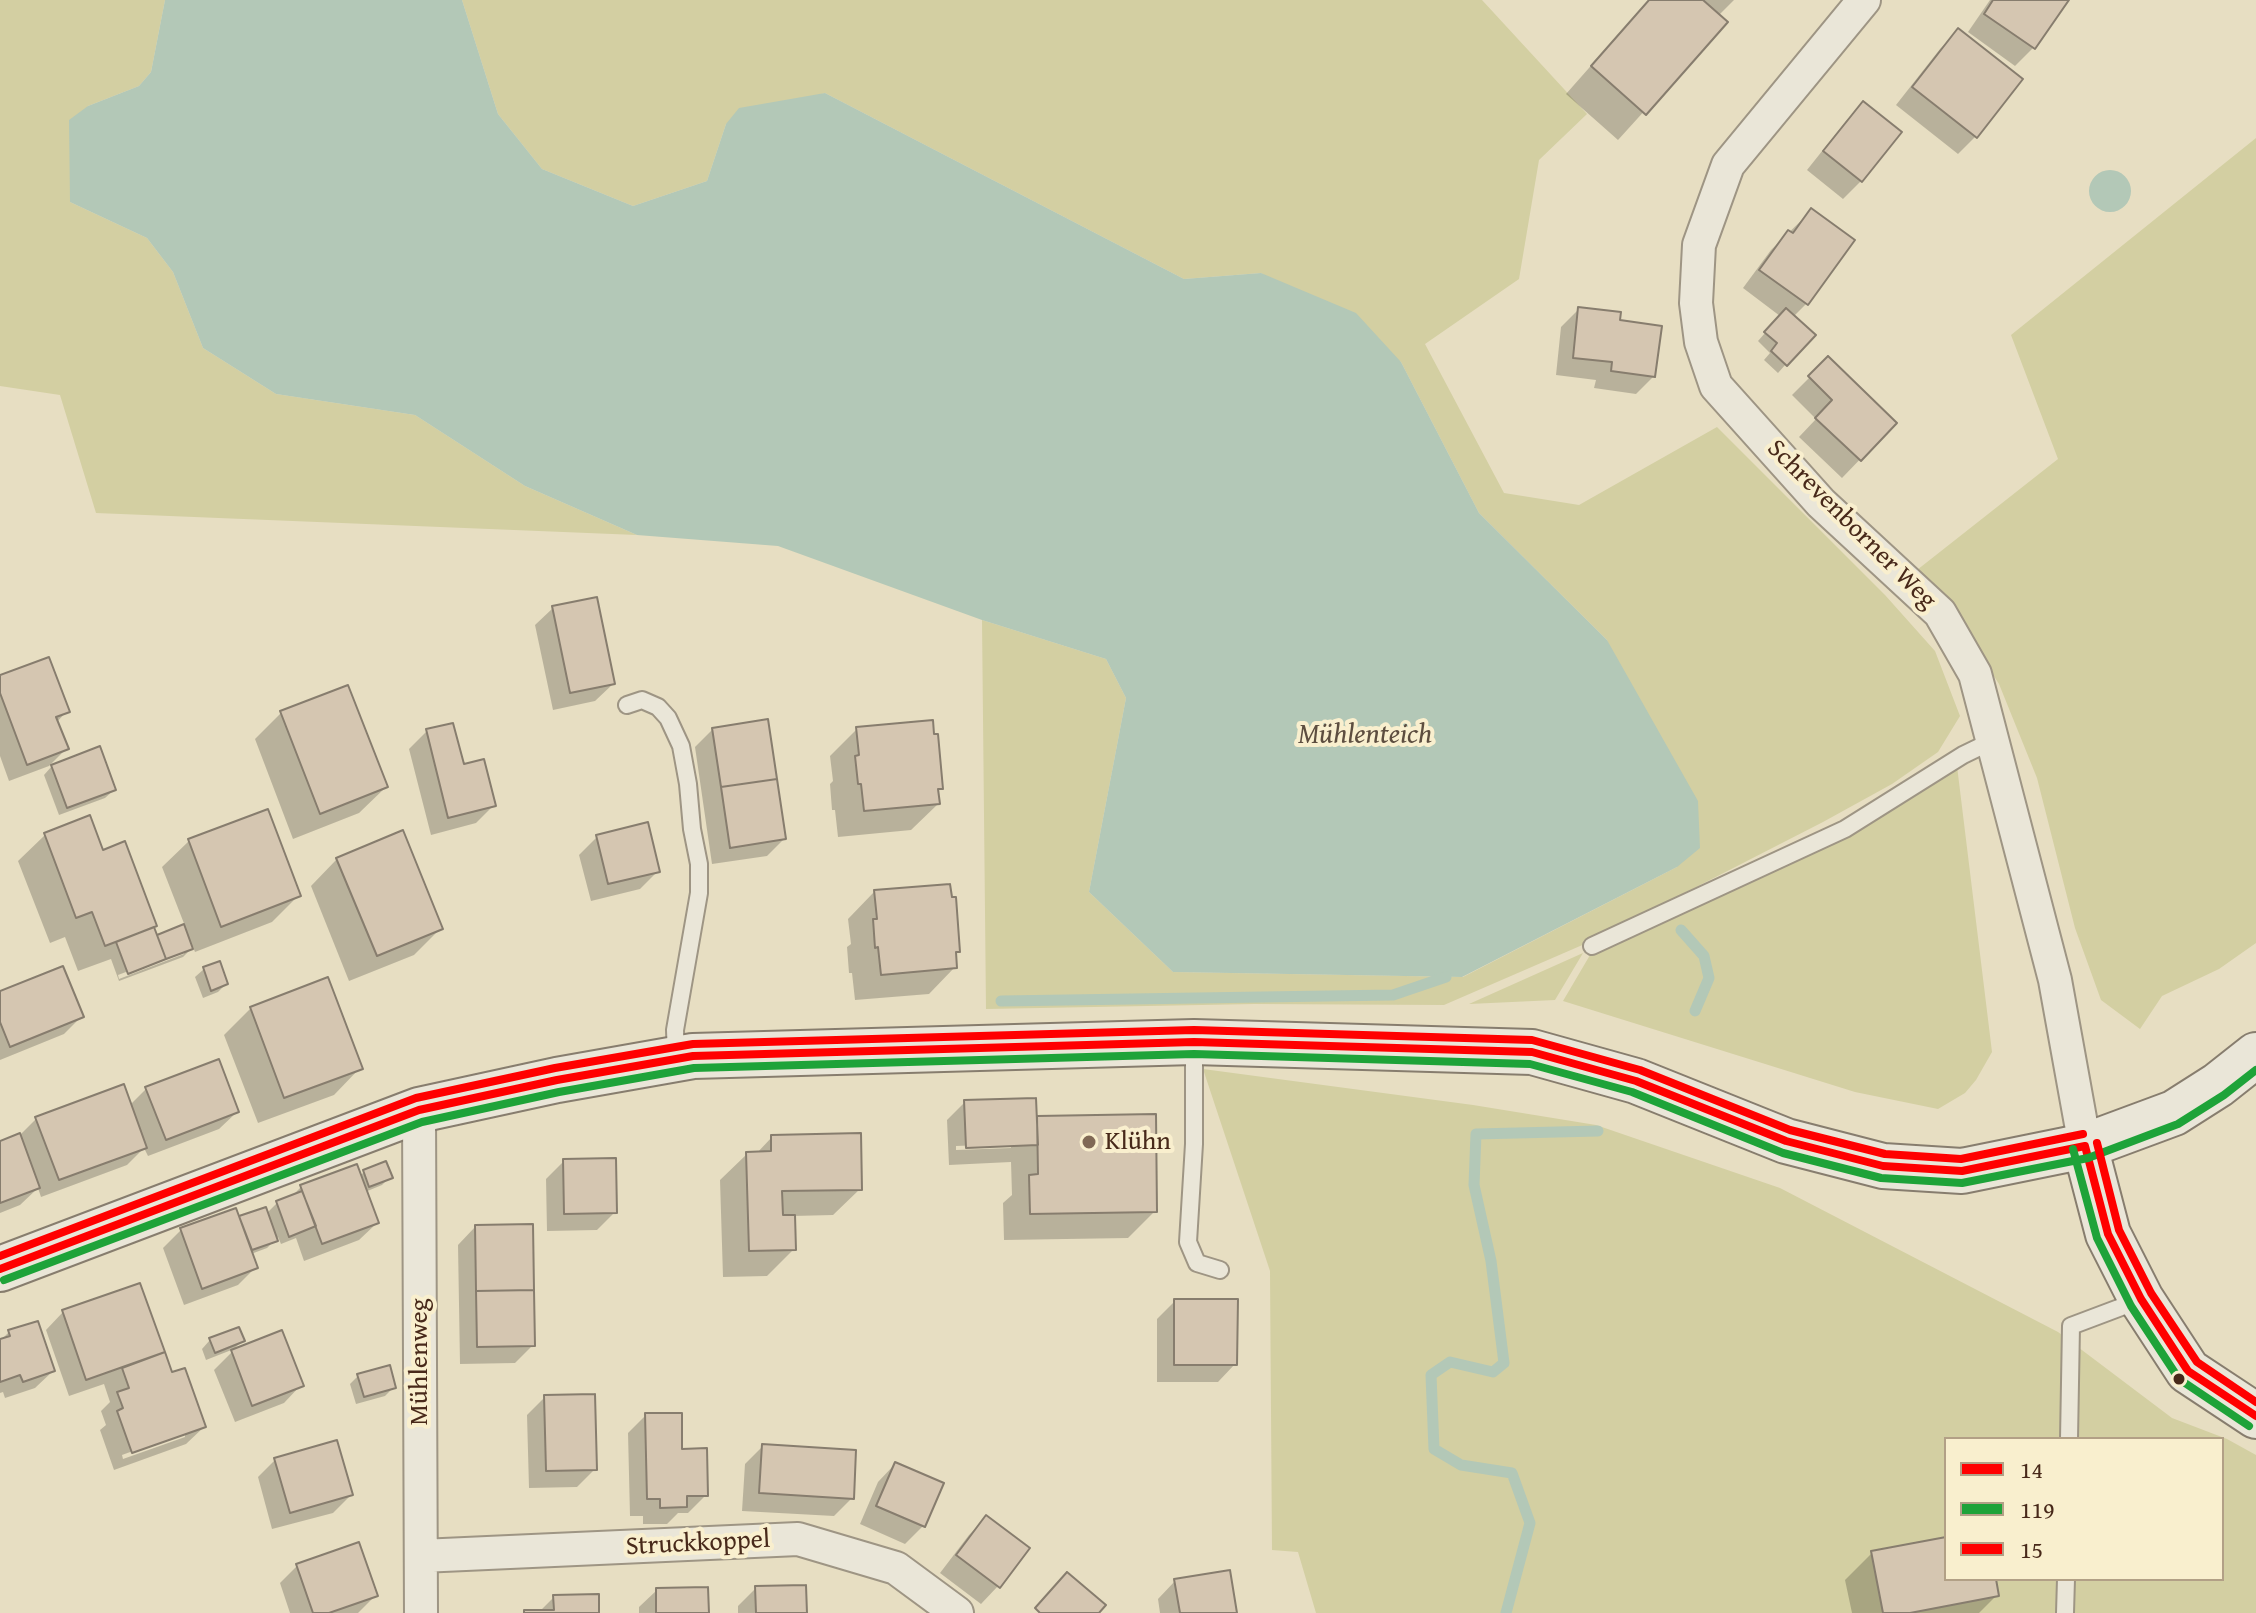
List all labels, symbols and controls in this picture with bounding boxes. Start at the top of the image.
street label: Schrevenborner Weg [1760,434,1942,616]
water label: Mühlenteich [1298,719,1432,753]
place label: Klühn [1105,1126,1171,1158]
marker: Klühn [1080,1133,1098,1151]
street label: Mühlenweg [404,1298,436,1426]
unlabelled marker [2171,1371,2187,1387]
legend [1944,1437,2224,1581]
text: 14 [2020,1452,2043,1487]
text: 119 [2020,1492,2055,1527]
street label: Struckkoppel [625,1525,771,1563]
text: 15 [2020,1532,2043,1567]

